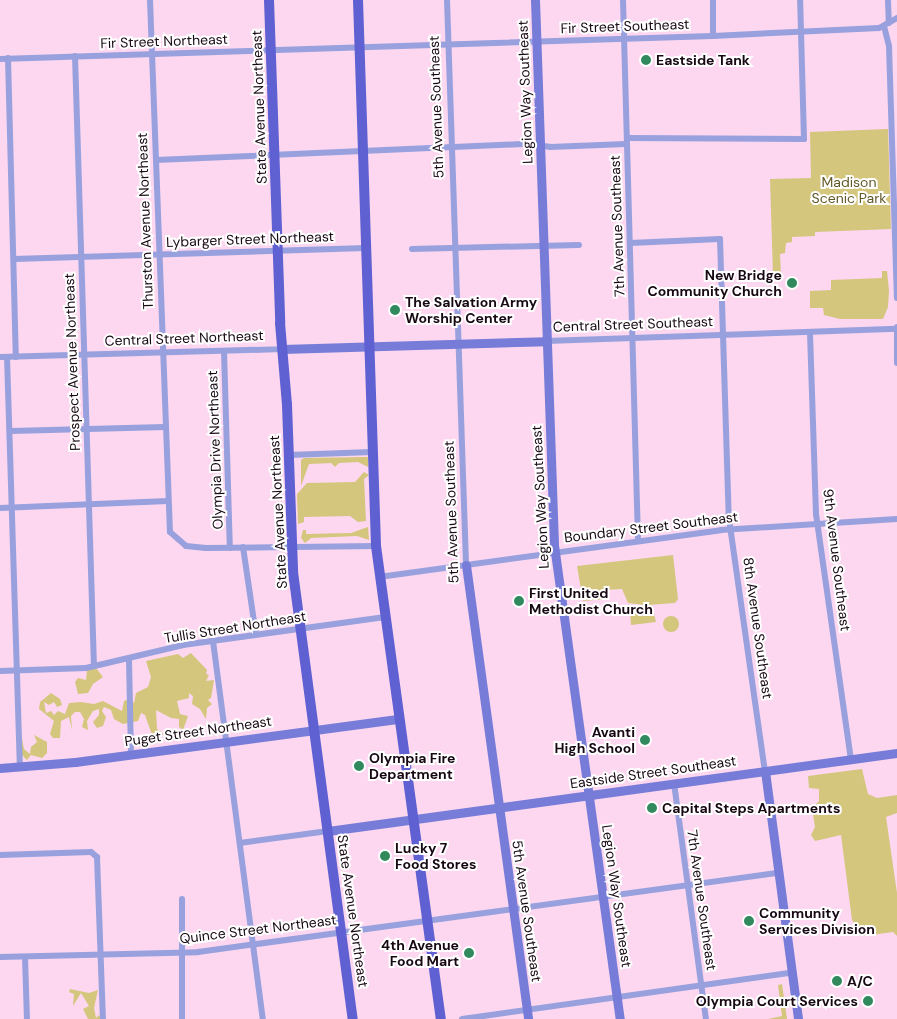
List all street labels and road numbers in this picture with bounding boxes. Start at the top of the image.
street label: Fir Street Southeast [560,15,690,37]
street label: Legion Way Southeast [514,20,536,164]
street label: Fir Street Northeast [100,30,228,52]
street label: State Avenue Northeast [248,30,270,184]
street label: 5th Avenue Southeast [425,35,447,179]
street label: Thurston Avenue Northeast [134,132,156,310]
street label: 7th Avenue Southeast [606,155,628,297]
street label: Lybarger Street Northeast [166,228,334,250]
street label: Prospect Avenue Northeast [61,273,83,451]
street label: Central Street Southeast [553,313,713,335]
street label: Central Street Northeast [104,327,264,349]
street label: Olympia Drive Northeast [204,370,226,530]
street label: Legion Way Southeast [528,425,552,569]
street label: State Avenue Northeast [266,435,290,589]
street label: 5th Avenue Southeast [440,440,462,584]
street label: 9th Avenue Southeast [820,488,854,632]
street label: Boundary Street Southeast [563,508,739,546]
street label: 8th Avenue Southeast [740,556,776,700]
street label: Tullis Street Northeast [163,607,307,647]
street label: Puget Street Northeast [123,712,273,750]
street label: Eastside Street Southeast [569,752,737,792]
street label: Legion Way Southeast [599,824,635,968]
street label: 7th Avenue Southeast [684,829,720,971]
street label: State Avenue Northeast [334,834,372,988]
street label: 5th Avenue Southeast [509,839,545,983]
street label: Quince Street Northeast [179,911,337,947]

